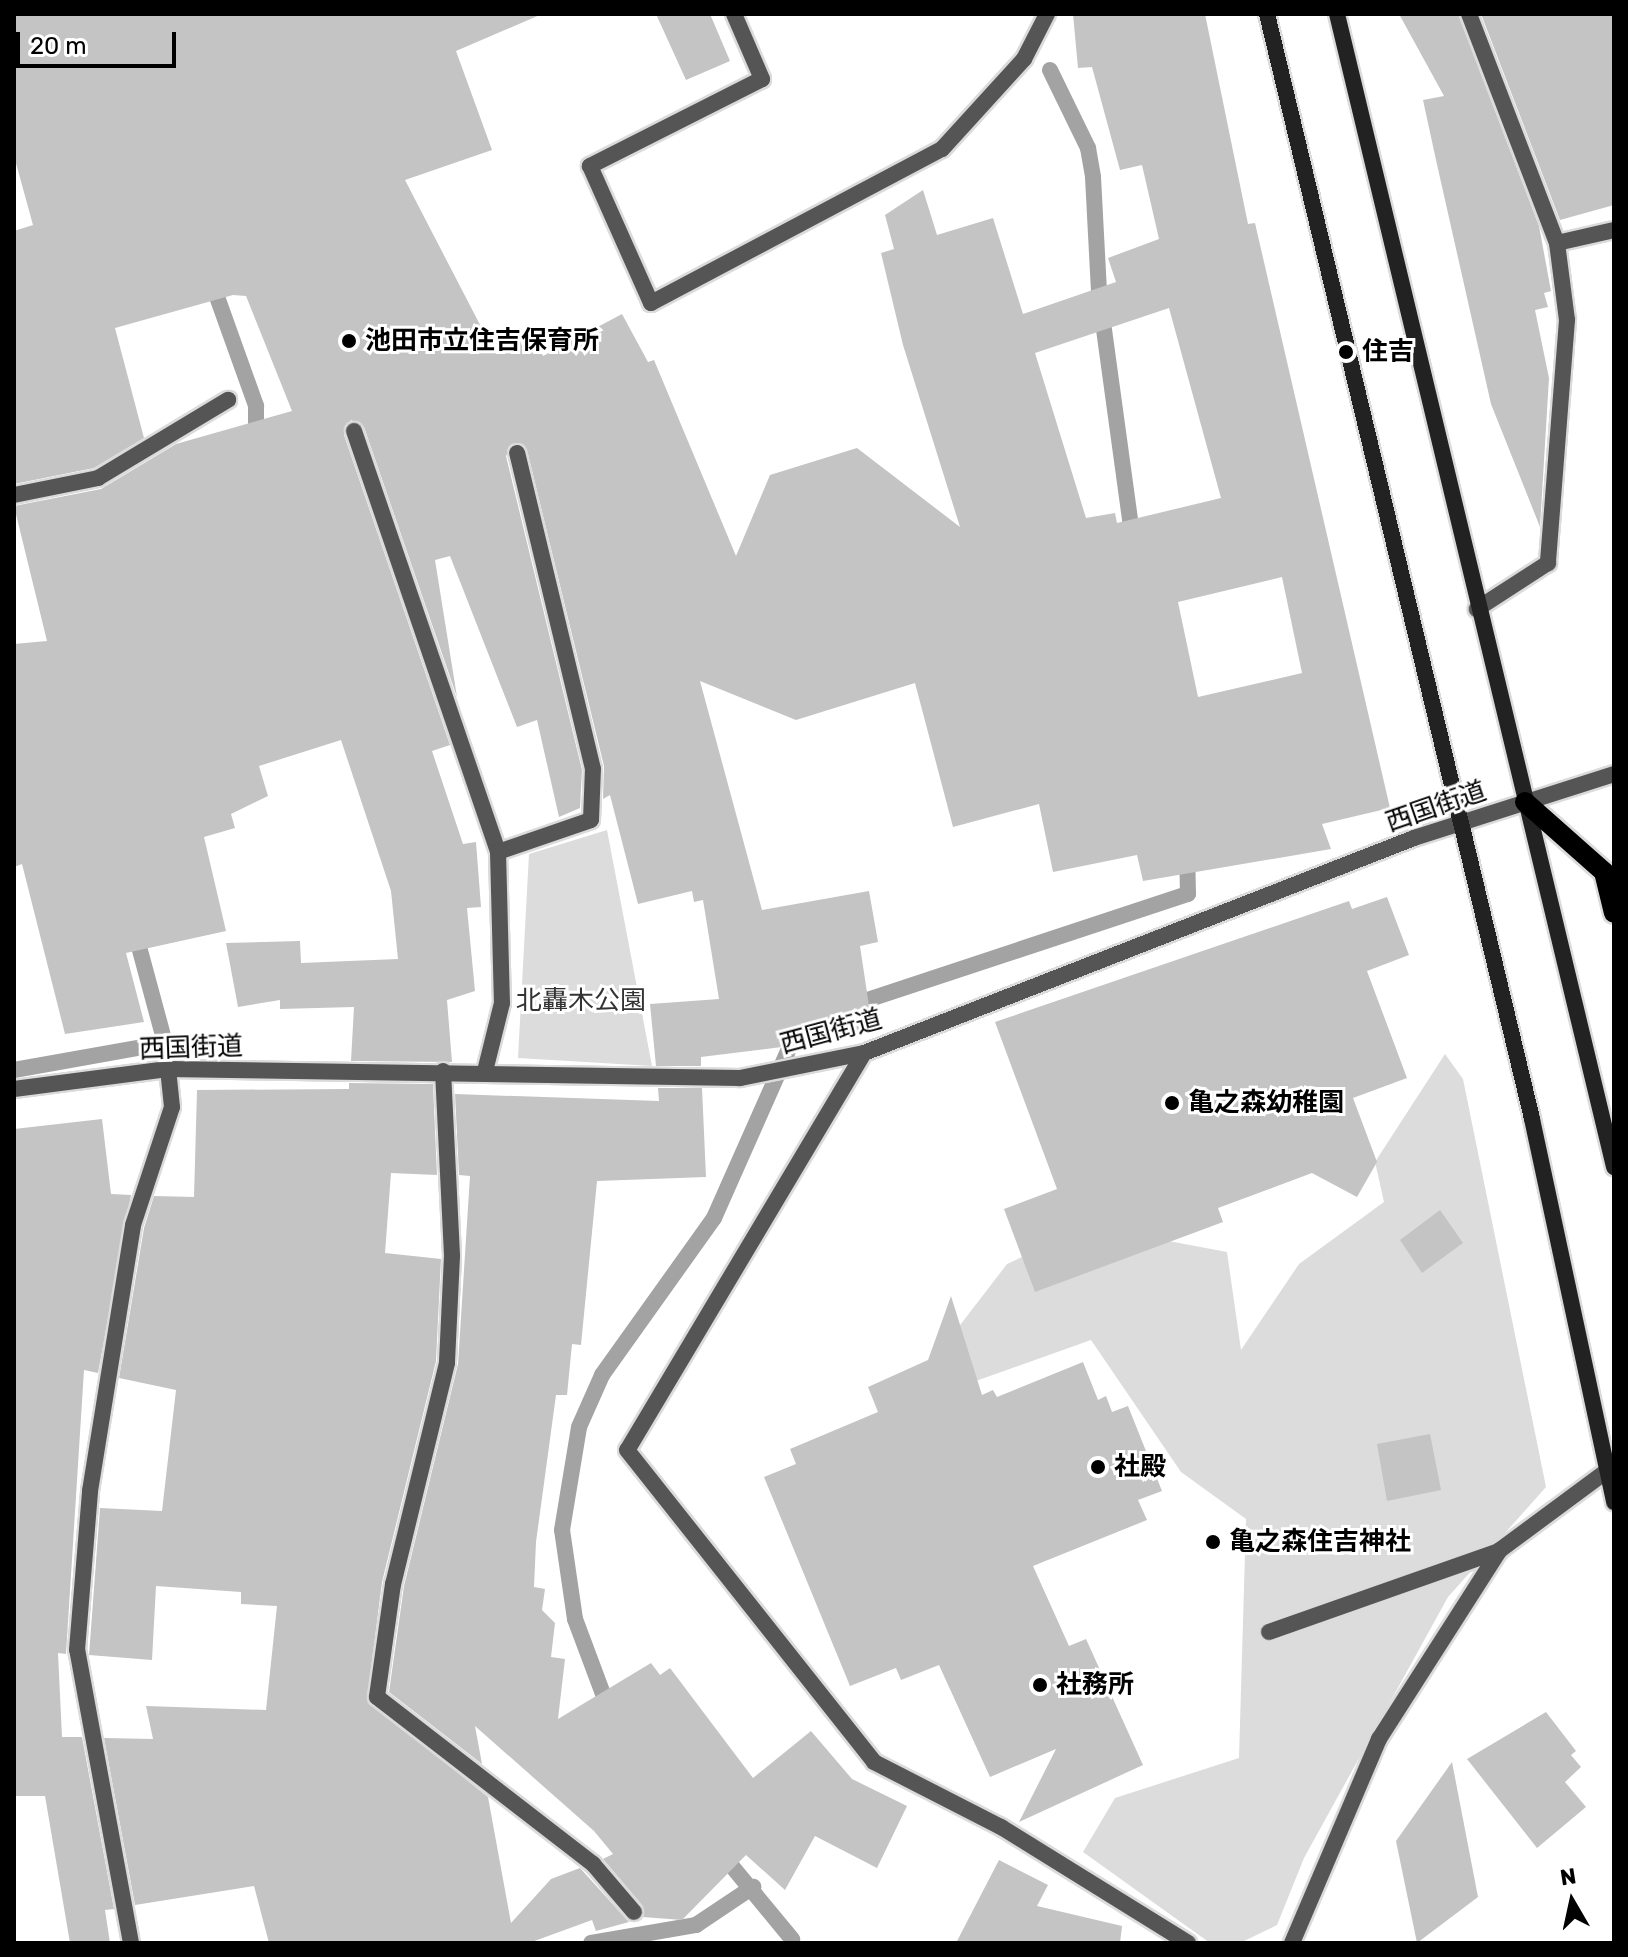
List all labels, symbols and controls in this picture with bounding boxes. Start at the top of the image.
scale bar [20,16,180,66]
text: 20 m [30,32,87,60]
place label: 池田市立住吉保育所 [365,325,599,357]
marker: 池田市立住吉保育所 [340,332,358,350]
place label: 住吉 [1362,336,1414,368]
marker: 住吉 [1337,343,1355,361]
street label: 西国街道 [1382,775,1490,839]
park label: 北轟木公園 [516,985,646,1017]
street label: 西国街道 [777,1003,885,1061]
street label: 西国街道 [138,1031,244,1065]
place label: 亀之森幼稚園 [1188,1087,1344,1119]
marker: 亀之森幼稚園 [1163,1094,1181,1112]
place label: 社殿 [1114,1451,1166,1483]
marker: 社殿 [1089,1458,1107,1476]
place label: 亀之森住吉神社 [1229,1526,1411,1558]
marker: 亀之森住吉神社 [1204,1533,1222,1551]
place label: 社務所 [1056,1669,1134,1701]
marker: 社務所 [1031,1676,1049,1694]
north arrow [1532,1861,1612,1941]
text: N [1558,1862,1578,1891]

